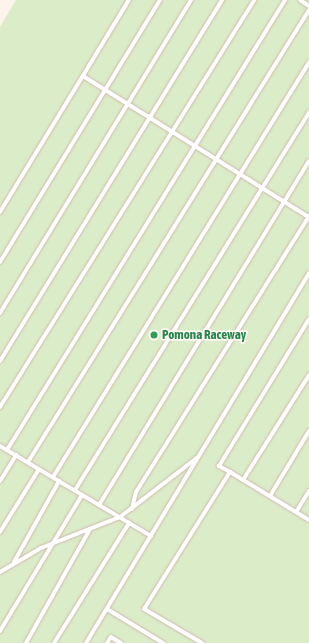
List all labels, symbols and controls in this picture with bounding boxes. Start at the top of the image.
place label: Pomona Raceway [162,327,246,343]
marker: Pomona Raceway [149,330,159,340]

